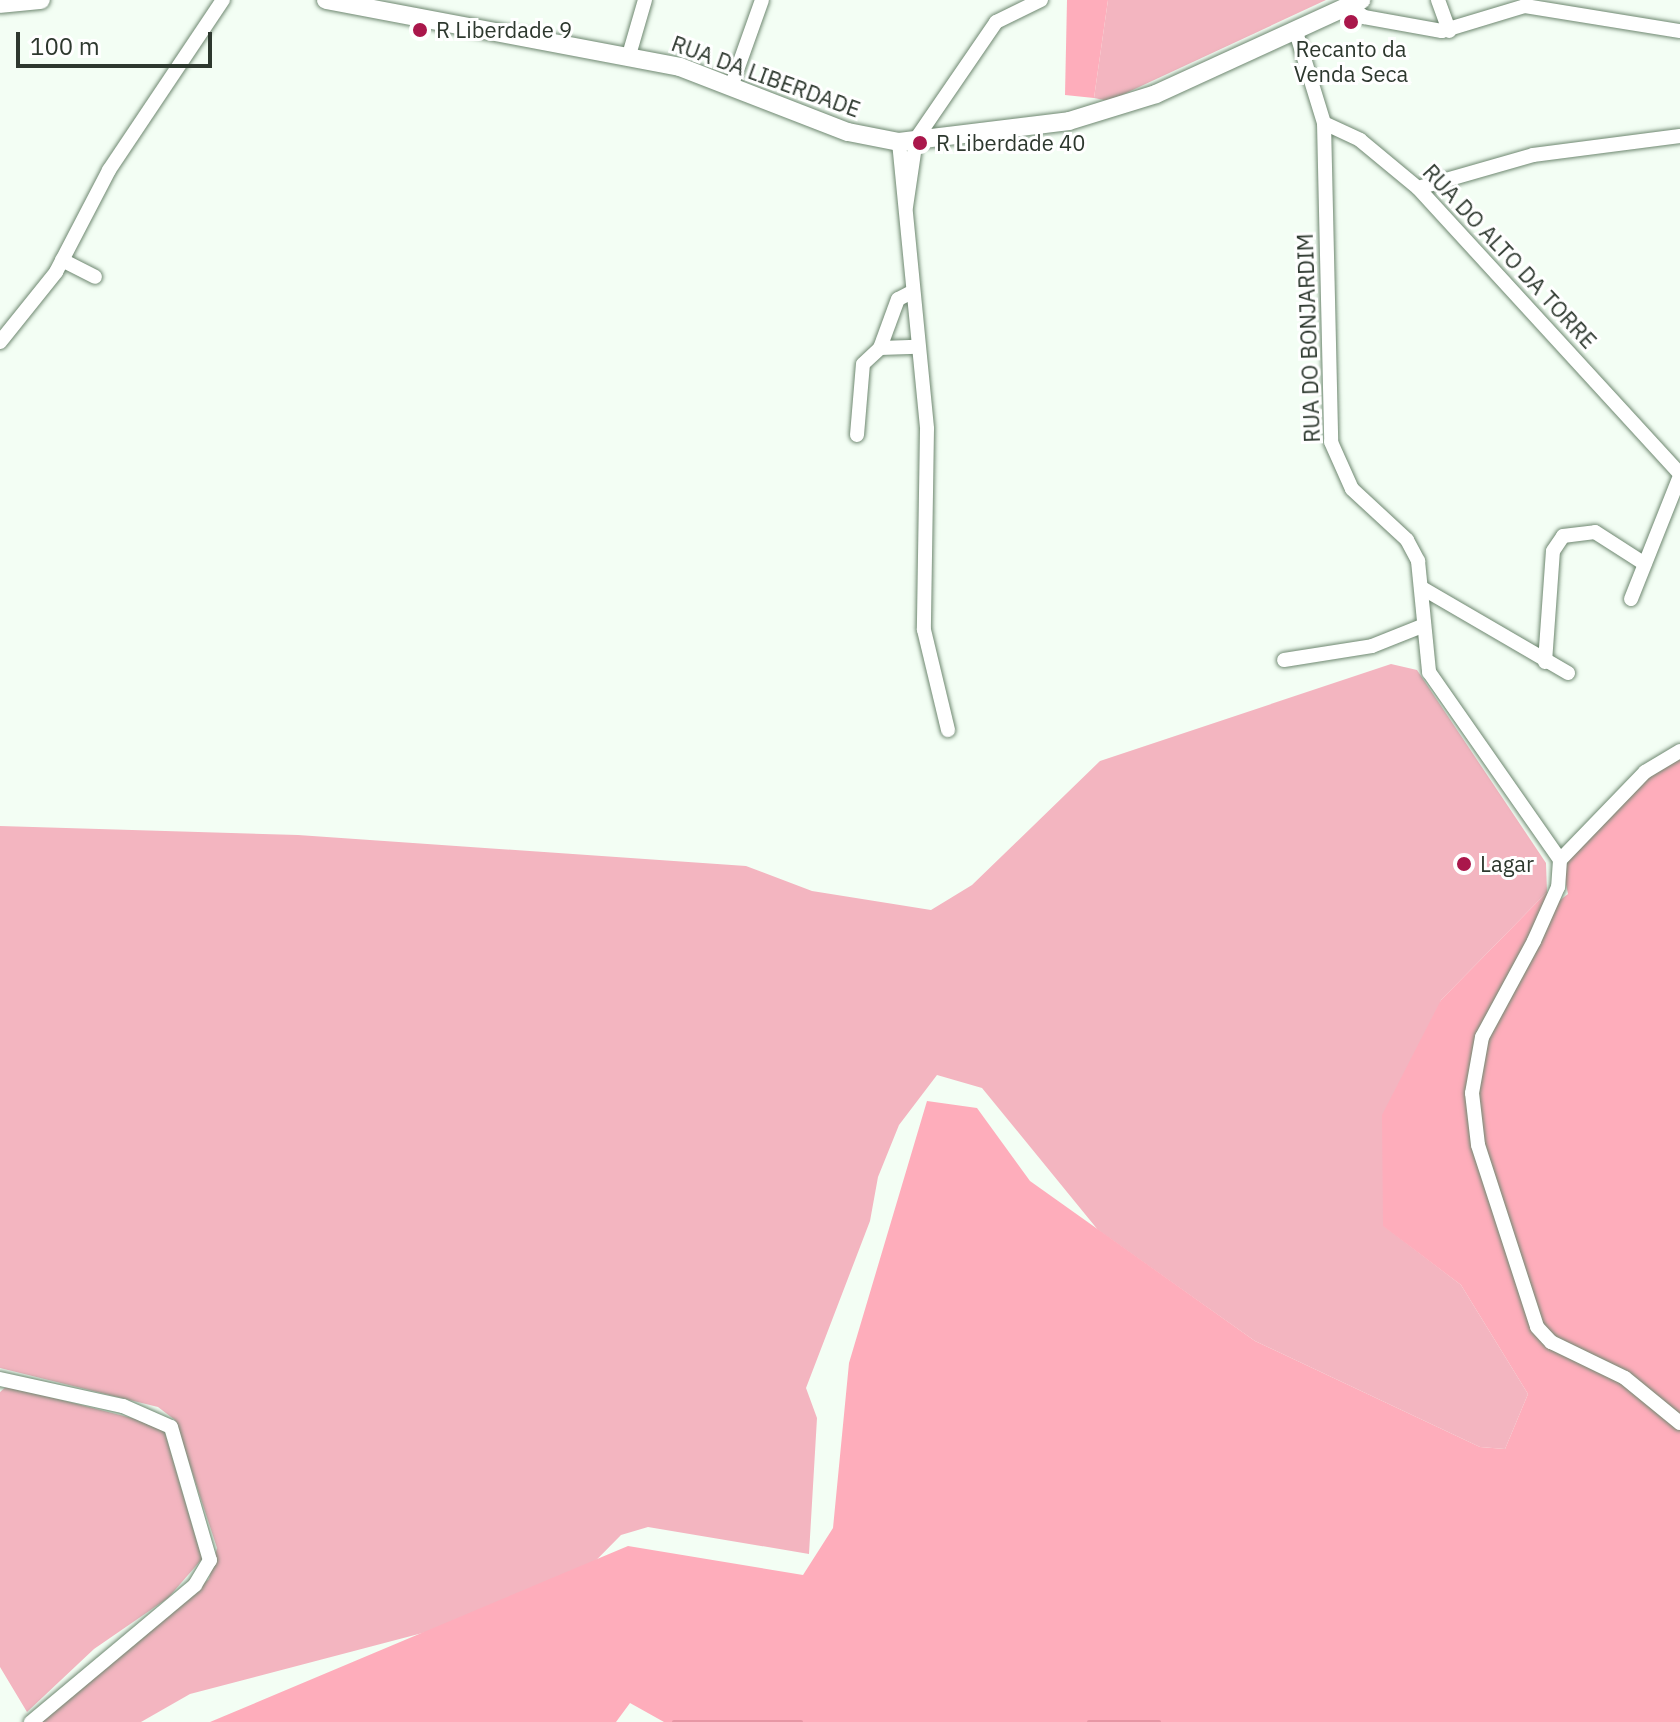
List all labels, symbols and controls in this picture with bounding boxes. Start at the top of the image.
marker: Recanto da Venda Seca [1342,13,1360,31]
scale bar [20,16,216,66]
place label: R Liberdade 9 [436,17,572,43]
marker: R Liberdade 9 [411,21,429,39]
text: 100 m [30,30,100,62]
street label: RUA DA LIBERDADE [668,30,864,122]
place label: Recanto da Venda Seca [1294,35,1408,86]
place label: R Liberdade 40 [936,130,1086,156]
marker: R Liberdade 40 [911,134,929,152]
street label: RUA DO ALTO DA TORRE [1418,158,1602,354]
street label: RUA DO BONJARDIM [1291,233,1325,443]
place label: Lagar [1480,851,1534,877]
marker: Lagar [1455,855,1473,873]

